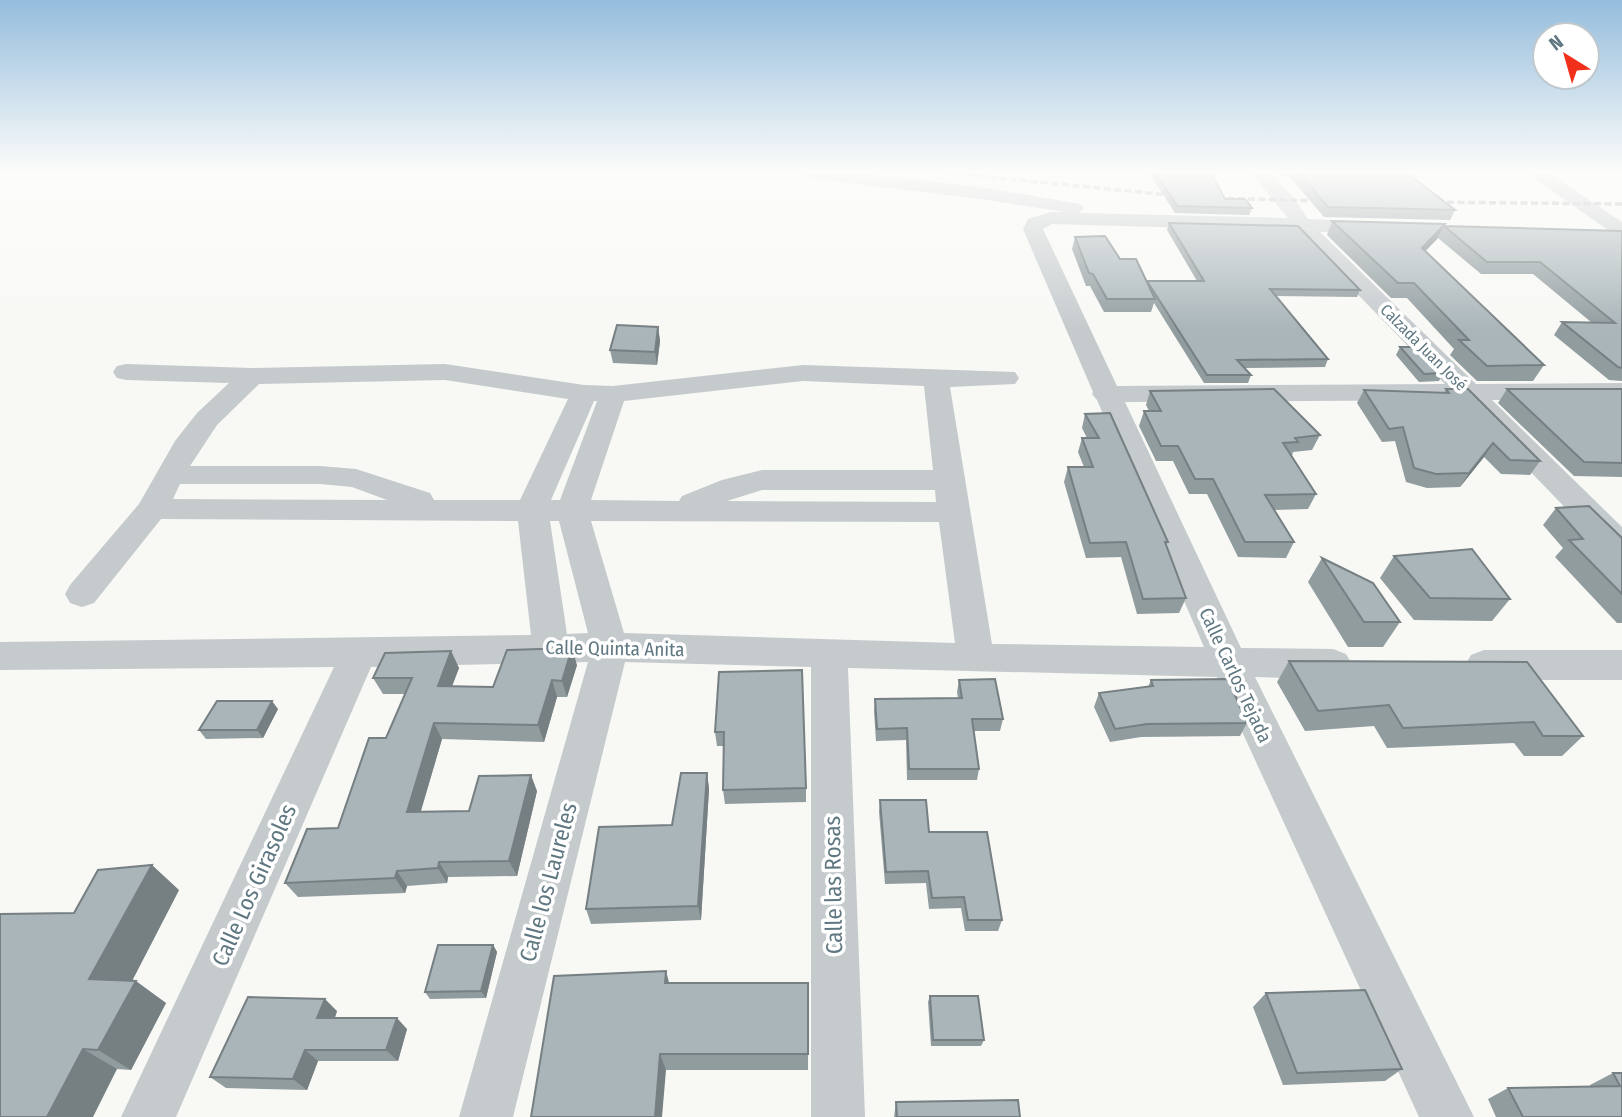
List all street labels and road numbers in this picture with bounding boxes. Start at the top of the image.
street label: Calzada Juan José [1376,300,1471,395]
street label: Calle Carlos Tejada [1194,604,1277,746]
street label: Calle Quinta Anita [545,636,685,661]
street label: Calle Los Girasoles [206,799,302,971]
street label: Calle los Laureles [513,799,583,965]
street label: Calle las Rosas [818,815,848,954]

